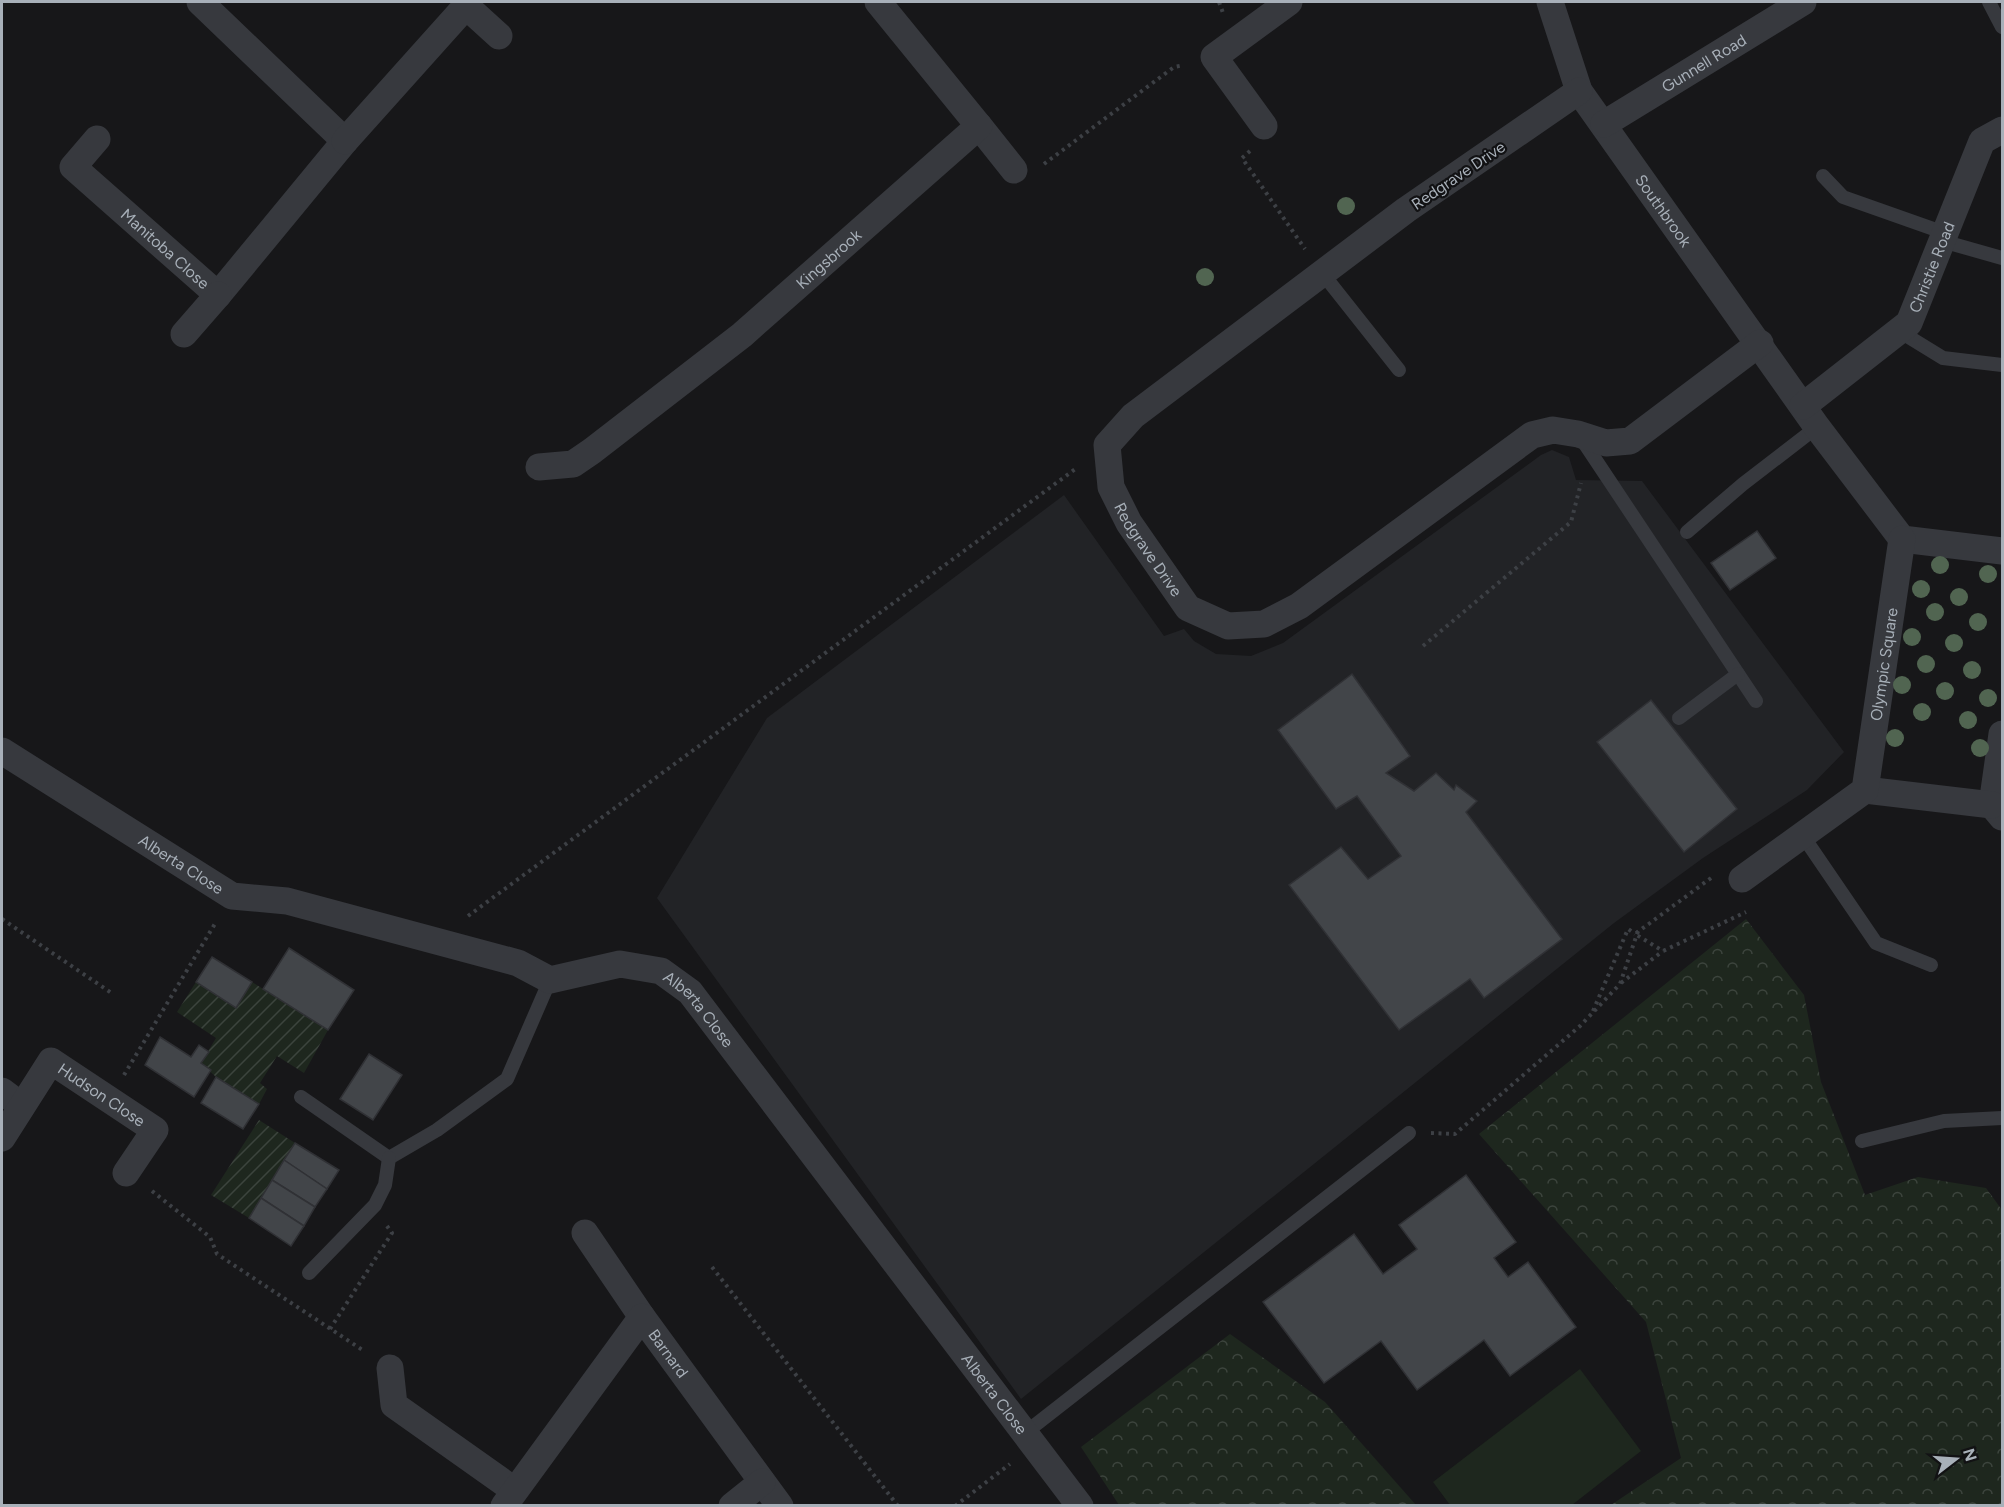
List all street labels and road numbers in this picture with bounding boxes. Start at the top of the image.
street label: Gunnell Road [1658,30,1750,96]
street label: Redgrave Drive [1408,137,1509,214]
street label: Southbrook [1631,171,1695,251]
street label: Manitoba Close [117,205,213,293]
street label: Christie Road [1905,219,1959,315]
street label: Kingsbrook [792,225,865,293]
street label: Redgrave Drive [1110,499,1186,600]
street label: Olympic Square [1866,606,1902,722]
street label: Alberta Close [135,831,227,898]
street label: Alberta Close [660,967,738,1051]
street label: Hudson Close [54,1059,149,1131]
street label: Barnard [644,1326,692,1382]
street label: Alberta Close [958,1350,1031,1438]

